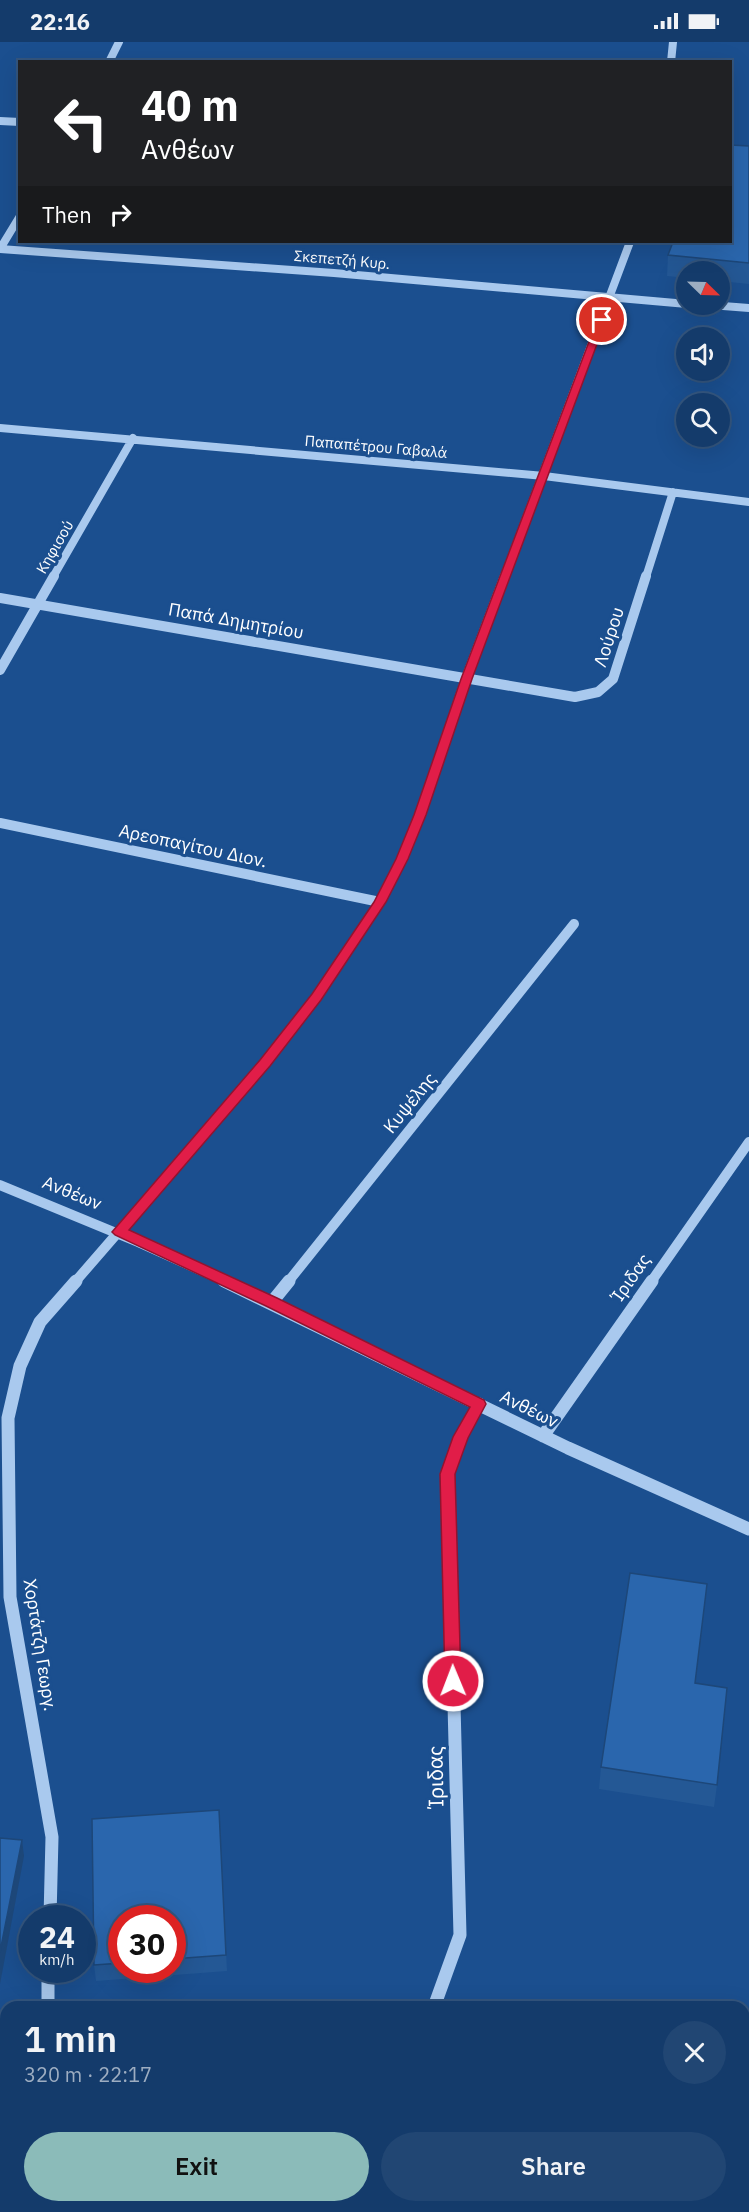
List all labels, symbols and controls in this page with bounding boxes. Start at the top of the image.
text: 22:16 [30,7,90,36]
text: 40 m [141,78,239,133]
icon: left [42,84,120,162]
text: Ανθέων [141,131,234,166]
icon: right [104,198,137,231]
text: Then [42,200,92,229]
street label: Σκεπετζή Κυρ. [293,246,391,273]
north arrow [676,261,730,315]
map controls [676,261,730,447]
pin [576,294,627,345]
icon: arrive [585,303,618,336]
button: sound [676,327,730,381]
button: search [676,393,730,447]
street label: Παπαπέτρου Γαβαλά [304,431,448,462]
street label: Κηφισού [32,517,77,577]
street label: Παπά Δημητρίου [167,597,306,644]
street label: Λούρου [588,604,629,670]
street label: Αρεοπαγίτου Διον. [117,819,269,872]
street label: Κυψέλης [378,1067,441,1138]
street label: Ανθέων [39,1170,105,1215]
street label: Ίριδας [605,1249,656,1307]
street label: Ανθέων [496,1385,562,1433]
street label: Χορτάτζη Γεωργ. [19,1577,62,1713]
position arrow [421,1649,485,1713]
street label: Ίριδας [420,1745,450,1810]
speed limit sign: 30 [108,1905,186,1983]
text: 24 [39,1917,75,1956]
text: km/h [39,1950,75,1969]
text: 1 min [24,2015,117,2062]
button: close [663,2021,726,2084]
text: 320 m · 22:17 [24,2061,152,2088]
button: Exit [24,2132,369,2201]
button: Share [381,2132,726,2201]

